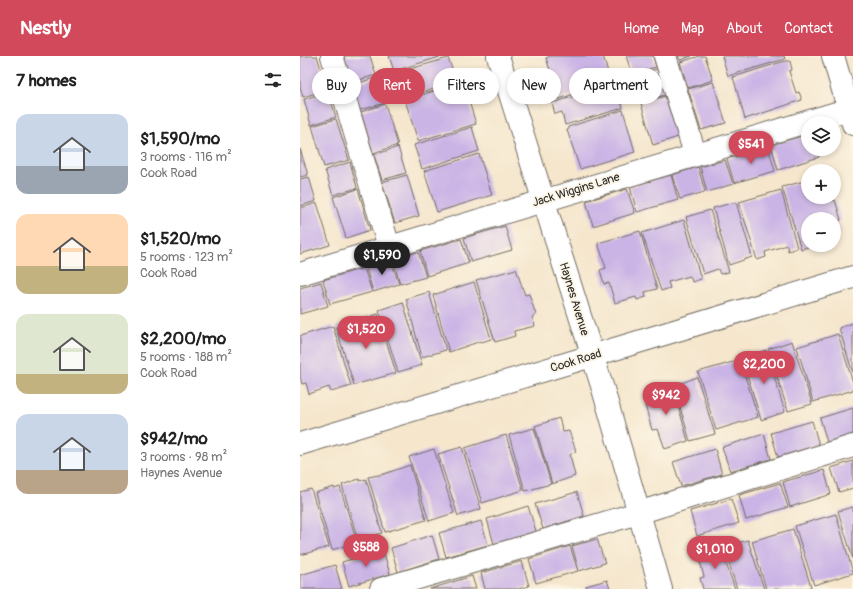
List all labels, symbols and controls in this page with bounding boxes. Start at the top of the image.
text: Nestly [20,16,71,40]
text: Home [624,20,659,37]
text: Map [681,20,704,37]
text: About [726,20,762,37]
text: Contact [784,20,833,37]
chip: Buy [312,68,361,104]
chip: Rent [369,68,425,104]
chip: Filters [433,68,499,104]
chip: New [507,68,561,104]
chip: Apartment [569,68,662,104]
icon: filters [262,69,284,91]
text: 7 homes [16,70,76,91]
map controls [801,116,841,252]
button: layers [801,116,841,156]
text: $1,590/mo [140,128,220,149]
icon: home [48,130,96,178]
pin: $541 [727,131,775,165]
text: $541 [738,136,764,152]
text: 3 rooms · 116 m² [140,149,232,165]
button: + [801,164,841,204]
text: Cook Road [140,165,197,181]
street label: Jack Wiggins Lane [530,170,622,210]
button: − [801,212,841,252]
text: $1,520/mo [140,228,221,249]
icon: home [48,230,96,278]
pin: $1,590 [349,242,415,276]
text: $1,590 [363,247,401,263]
text: 5 rooms · 123 m² [140,249,233,265]
street label: Haynes Avenue [556,261,592,338]
text: Cook Road [140,265,197,281]
pin: $1,520 [333,316,399,350]
text: $1,520 [347,321,385,337]
text: $2,200/mo [140,328,226,349]
icon: home [48,330,96,378]
street label: Cook Road [549,346,604,376]
text: 5 rooms · 188 m² [140,349,232,365]
pin: $2,200 [731,351,797,385]
text: $2,200 [743,356,785,372]
text: Cook Road [140,365,197,381]
pin: $942 [642,382,690,416]
text: $942 [652,387,680,403]
text: $942/mo [140,428,208,449]
icon: home [48,430,96,478]
text: 3 rooms · 98 m² [140,449,227,465]
text: Haynes Avenue [140,465,222,481]
pin: $588 [342,534,390,568]
pin: $1,010 [682,536,748,570]
text: $588 [352,539,380,555]
text: $1,010 [696,541,734,557]

